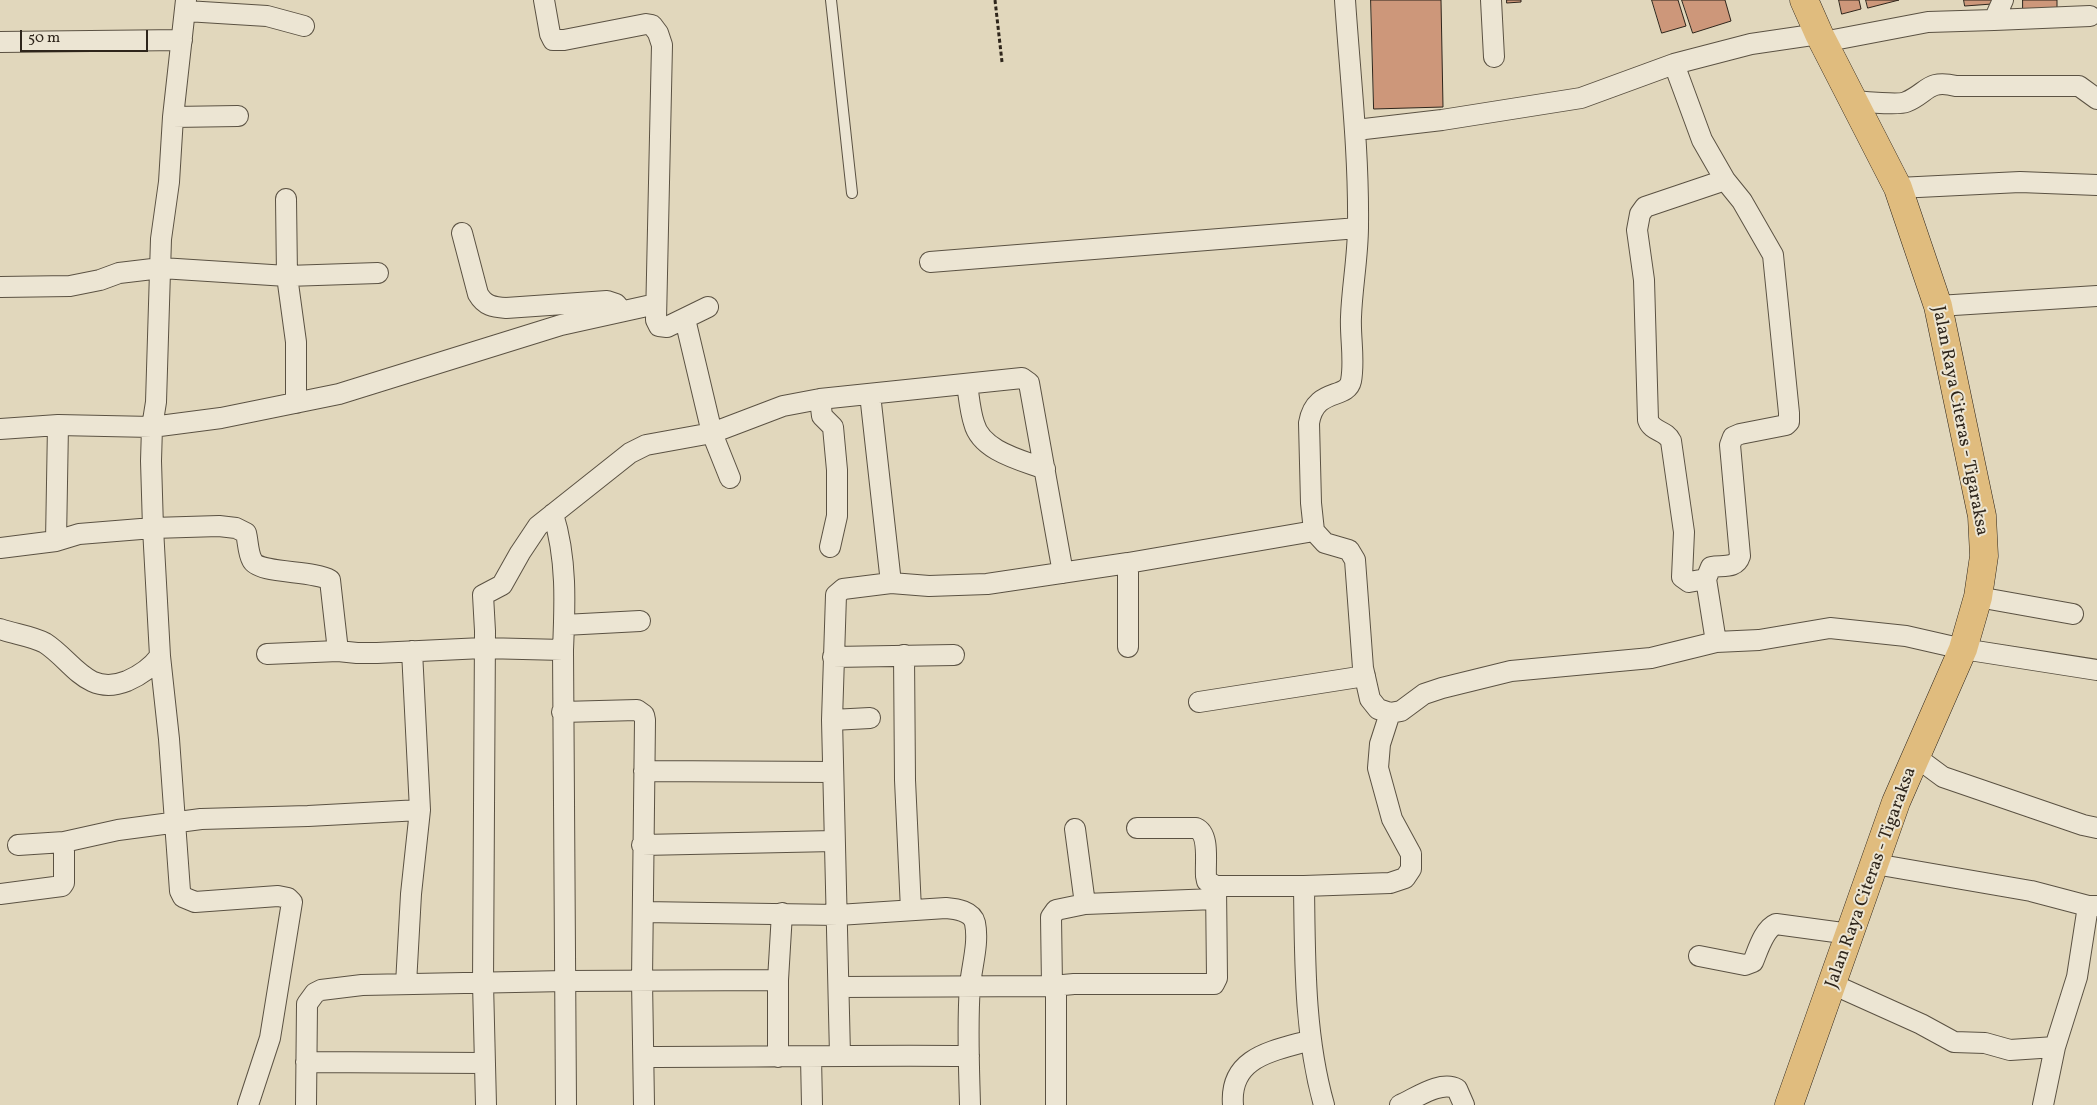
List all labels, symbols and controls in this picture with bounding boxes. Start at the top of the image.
scale bar [22,20,150,52]
text: 50 m [28,28,60,49]
street label: Jalan Raya Citeras - Tigaraksa [1926,304,1992,538]
street label: Jalan Raya Citeras - Tigaraksa [1822,765,1922,991]

